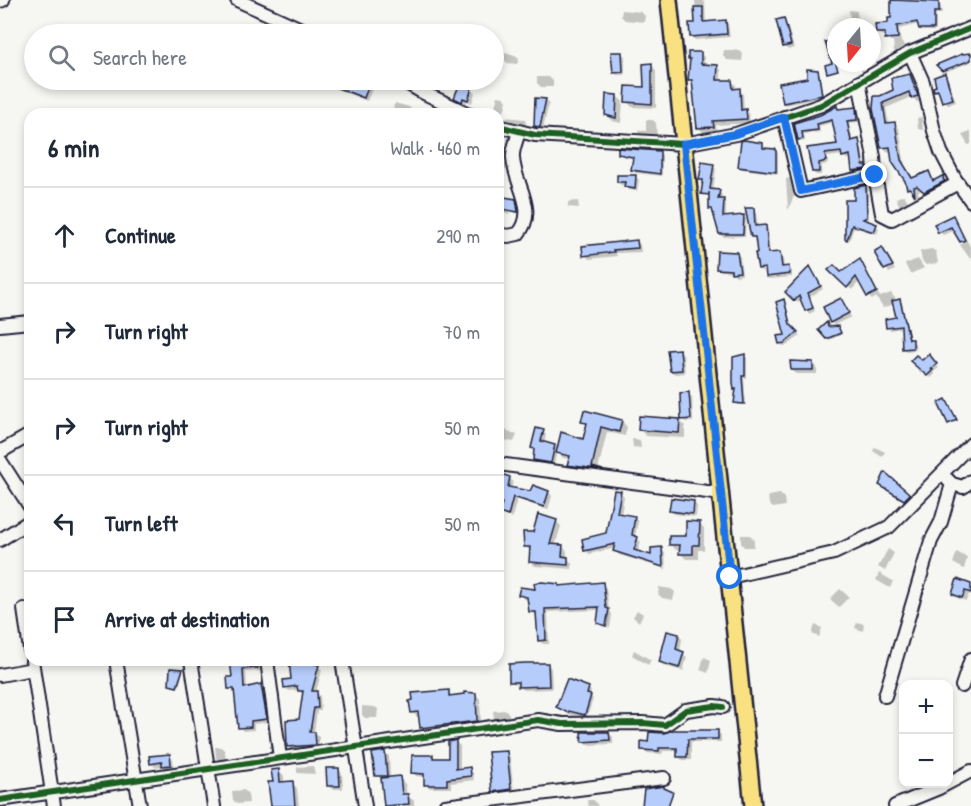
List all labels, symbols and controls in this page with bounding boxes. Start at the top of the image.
north arrow [827,18,881,72]
search box [24,24,504,90]
icon: search [45,41,78,74]
text: Search here [93,42,187,72]
text: 6 min [48,130,100,165]
text: Walk · 460 m [390,134,480,161]
route end [861,161,887,187]
icon: ahead [48,219,81,252]
text: Continue [105,220,176,250]
text: 290 m [436,222,480,249]
icon: right [48,315,81,348]
text: Turn right [105,316,188,346]
text: 70 m [443,318,480,345]
icon: right [48,411,81,444]
text: Turn right [105,412,188,442]
text: 50 m [444,414,480,441]
icon: left [48,507,81,540]
text: Turn left [105,508,178,538]
text: 50 m [444,510,480,537]
route start [716,563,742,589]
icon: arrive [48,603,81,636]
text: Arrive at destination [105,604,270,634]
map controls [899,680,953,788]
button: + [899,680,953,734]
button: − [899,734,953,788]

